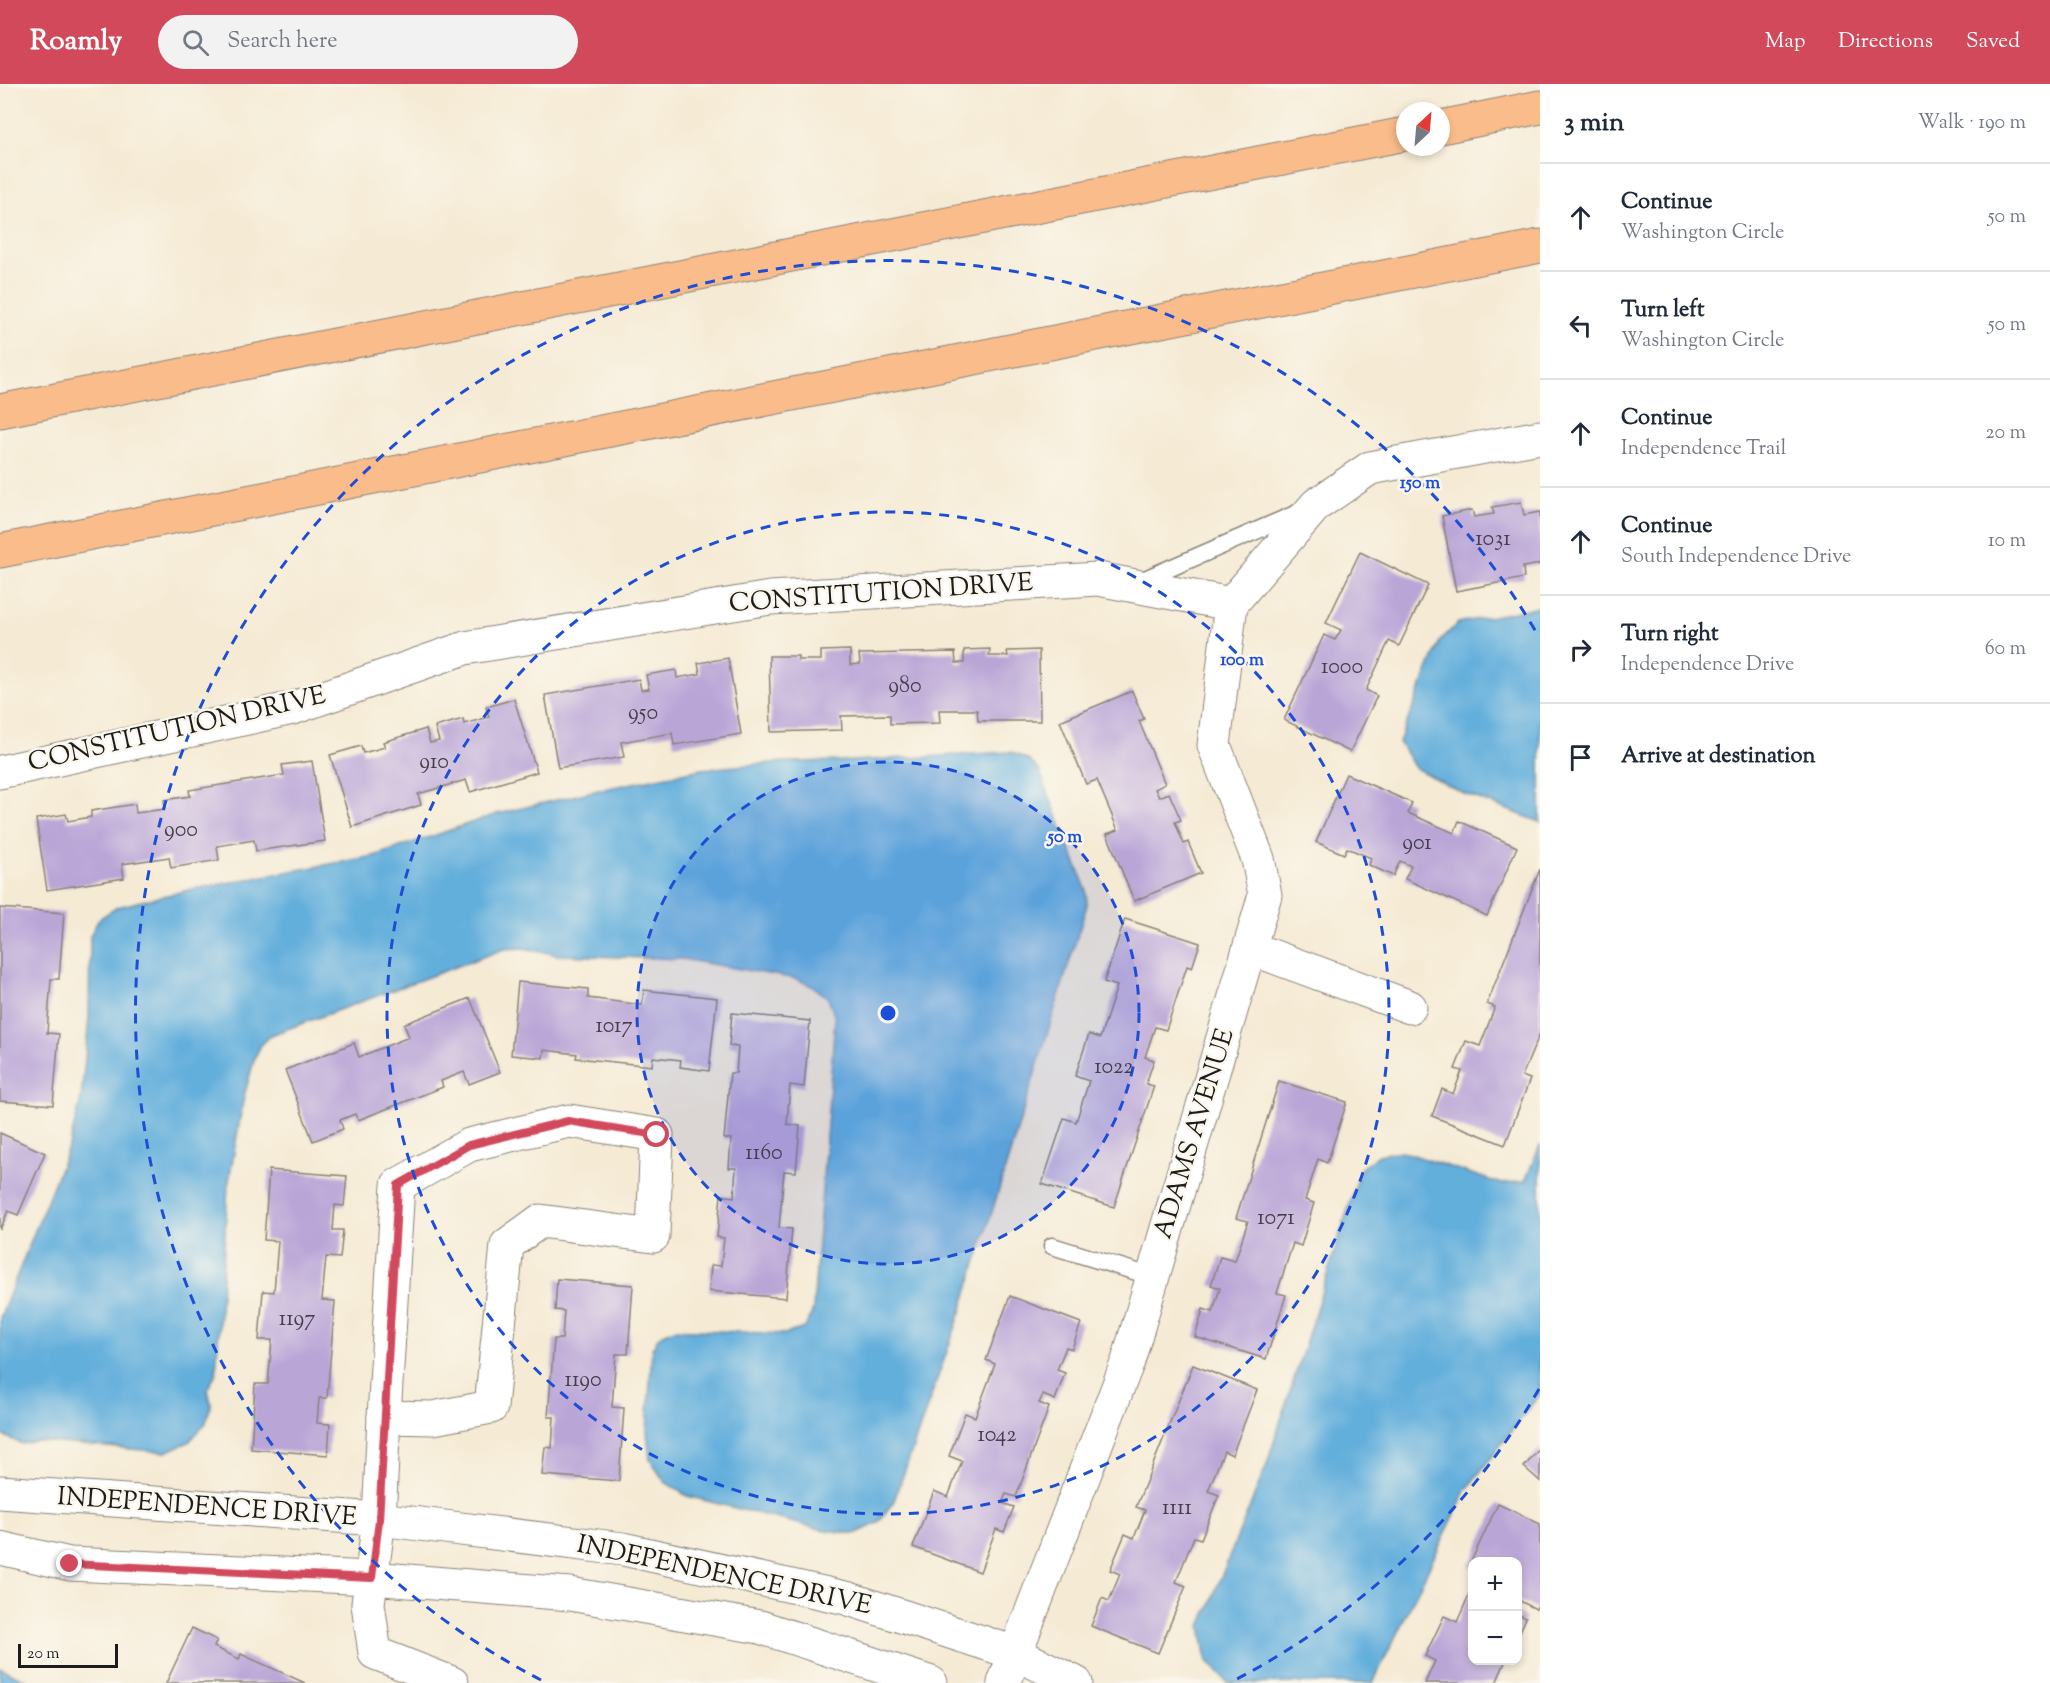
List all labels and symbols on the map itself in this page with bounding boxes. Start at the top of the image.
north arrow [1396,102,1450,156]
text: 150 m [1400,471,1440,497]
house number: 1031 [1475,524,1511,556]
street label: CONSTITUTION DRIVE [728,565,1035,623]
text: 100 m [1220,648,1264,674]
house number: 1000 [1321,652,1363,684]
house number: 980 [888,671,922,703]
street label: CONSTITUTION DRIVE [24,678,330,782]
house number: 950 [628,698,658,730]
house number: 910 [419,747,449,779]
house number: 900 [164,815,198,847]
text: 50 m [1046,825,1082,851]
house number: 901 [1402,828,1432,860]
centre of rings [878,1003,898,1023]
house number: 1017 [595,1011,633,1043]
street label: ADAMS AVENUE [1145,1024,1245,1244]
house number: 1022 [1094,1052,1134,1084]
route start [643,1121,669,1147]
house number: 1160 [745,1138,783,1170]
house number: 1071 [1257,1203,1295,1235]
house number: 1197 [279,1304,315,1336]
house number: 1190 [564,1365,602,1397]
house number: 1042 [977,1420,1017,1452]
street label: INDEPENDENCE DRIVE [56,1479,358,1537]
house number: 1111 [1162,1493,1192,1525]
street label: INDEPENDENCE DRIVE [573,1527,875,1625]
route end [56,1550,82,1576]
scale bar [18,1641,118,1668]

